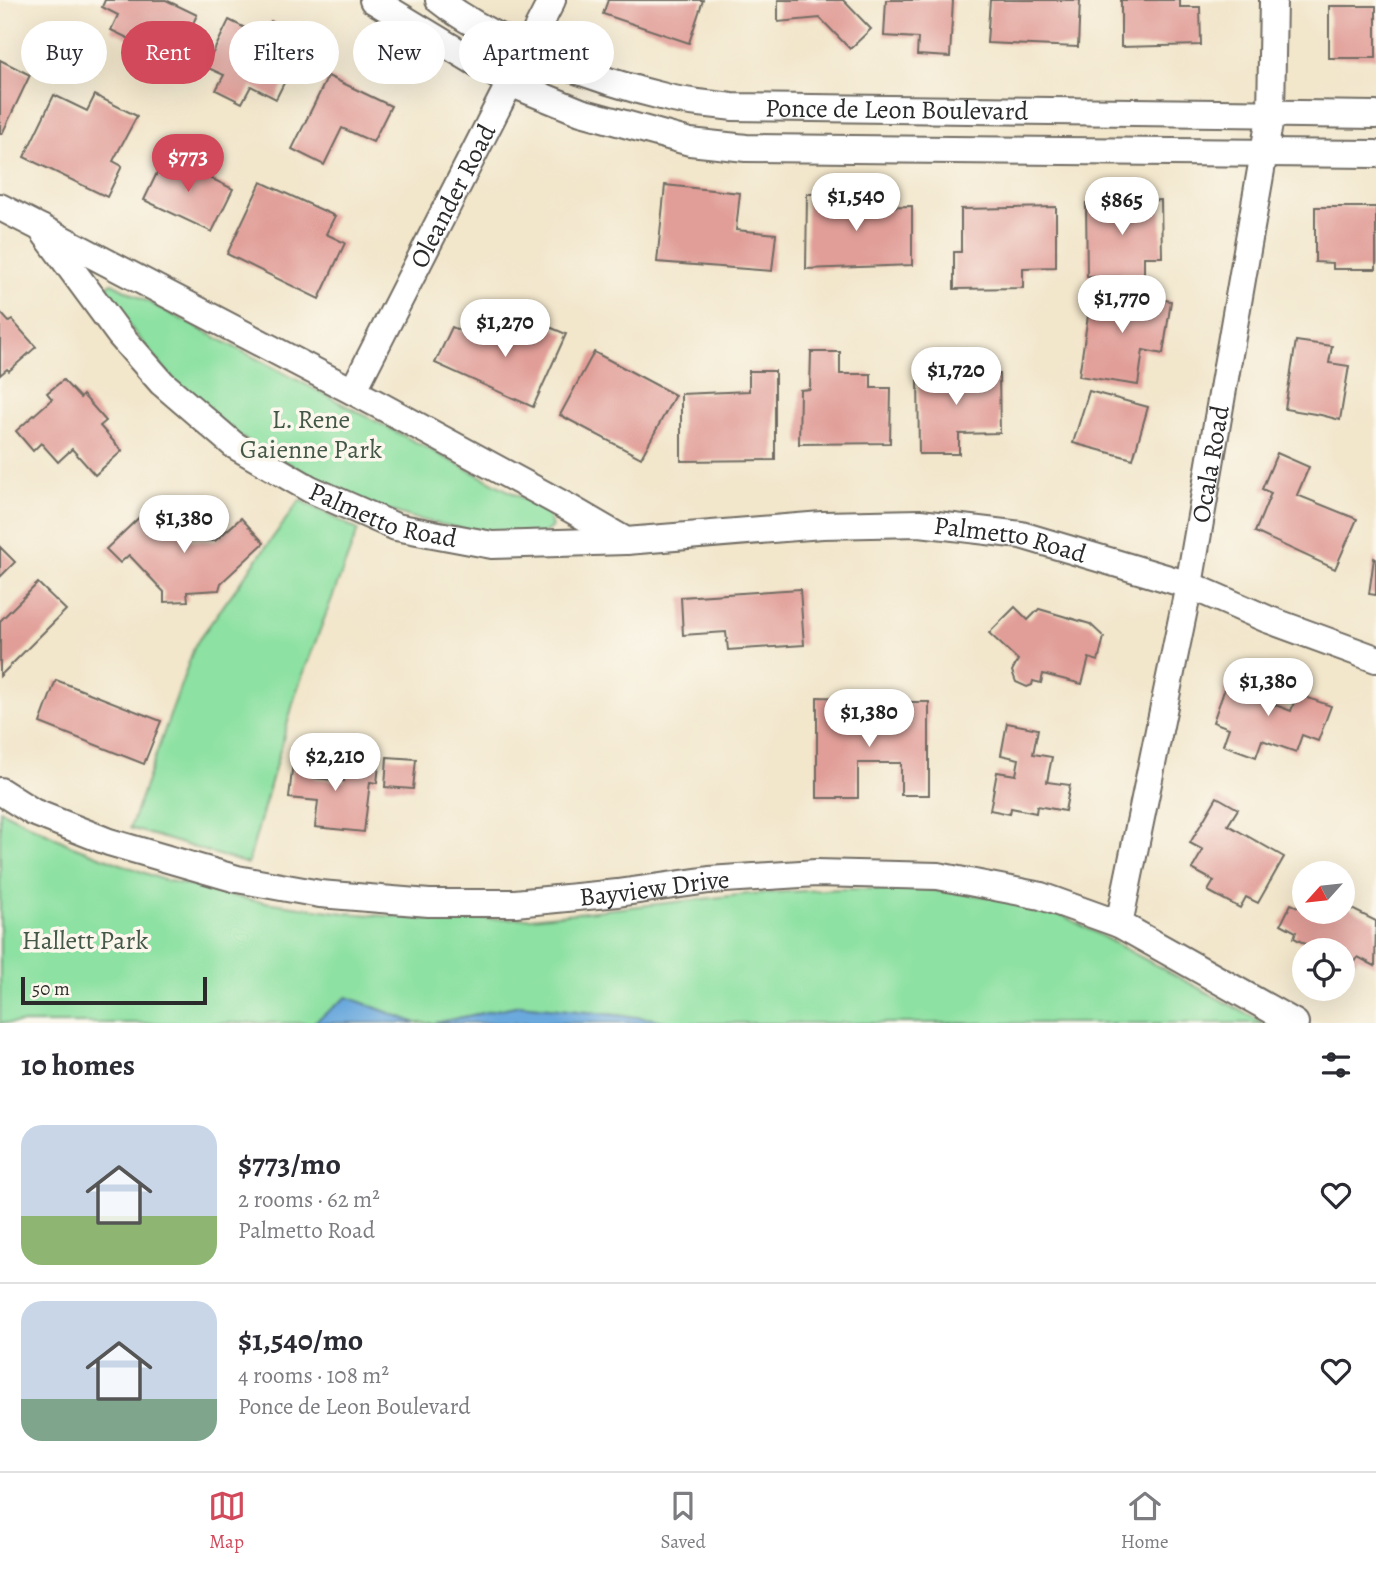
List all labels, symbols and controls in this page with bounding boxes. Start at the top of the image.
chip: Buy [21,21,107,84]
chip: Rent [121,21,215,84]
chip: Filters [229,21,339,84]
chip: New [353,21,445,84]
chip: Apartment [459,21,614,84]
street label: Ponce de Leon Boulevard [765,90,1028,128]
street label: Oleander Road [401,118,504,274]
pin: $773 [147,134,229,194]
text: $773 [168,141,208,172]
pin: $1,540 [799,174,913,233]
pin: $865 [1081,177,1163,237]
text: $1,540 [827,180,885,211]
text: $865 [1101,184,1143,215]
pin: $1,770 [1065,276,1179,335]
text: $1,770 [1094,282,1150,313]
pin: $1,270 [448,300,562,359]
text: $1,270 [476,306,534,337]
pin: $1,720 [899,348,1013,407]
text: $1,720 [927,354,985,385]
park label: L. Rene Gaienne Park [240,402,382,467]
street label: Ocala Road [1183,402,1237,525]
street label: Palmetto Road [304,473,460,556]
pin: $1,380 [127,496,241,555]
text: $1,380 [155,502,213,533]
street label: Palmetto Road [932,507,1091,571]
pin: $1,380 [1211,658,1325,718]
text: $1,380 [1239,665,1297,696]
pin: $1,380 [812,690,926,749]
text: $1,380 [840,696,898,727]
pin: $2,210 [278,734,392,793]
text: $2,210 [306,740,364,771]
street label: Bayview Drive [578,861,731,914]
north arrow [1292,861,1354,924]
map controls [1292,861,1355,1001]
park label: Hallett Park [22,923,148,958]
button: locate [1292,938,1355,1001]
scale bar [21,974,206,1006]
text: 50 m [32,976,70,1002]
text: 10 homes [21,1045,135,1085]
icon: filters [1317,1046,1355,1084]
text: $773/mo [238,1144,341,1184]
icon: home [77,1153,161,1237]
icon: heart [1317,1176,1355,1214]
text: 2 rooms · 62 m² [238,1184,380,1215]
text: Palmetto Road [238,1215,375,1246]
text: $1,540/mo [238,1320,363,1360]
icon: home [77,1329,161,1413]
icon: heart [1317,1352,1355,1390]
text: 4 rooms · 108 m² [238,1360,389,1391]
text: Ponce de Leon Boulevard [238,1391,471,1422]
tab: Map [208,1487,246,1555]
tab: Saved [661,1487,706,1555]
tab: Home [1121,1487,1168,1555]

